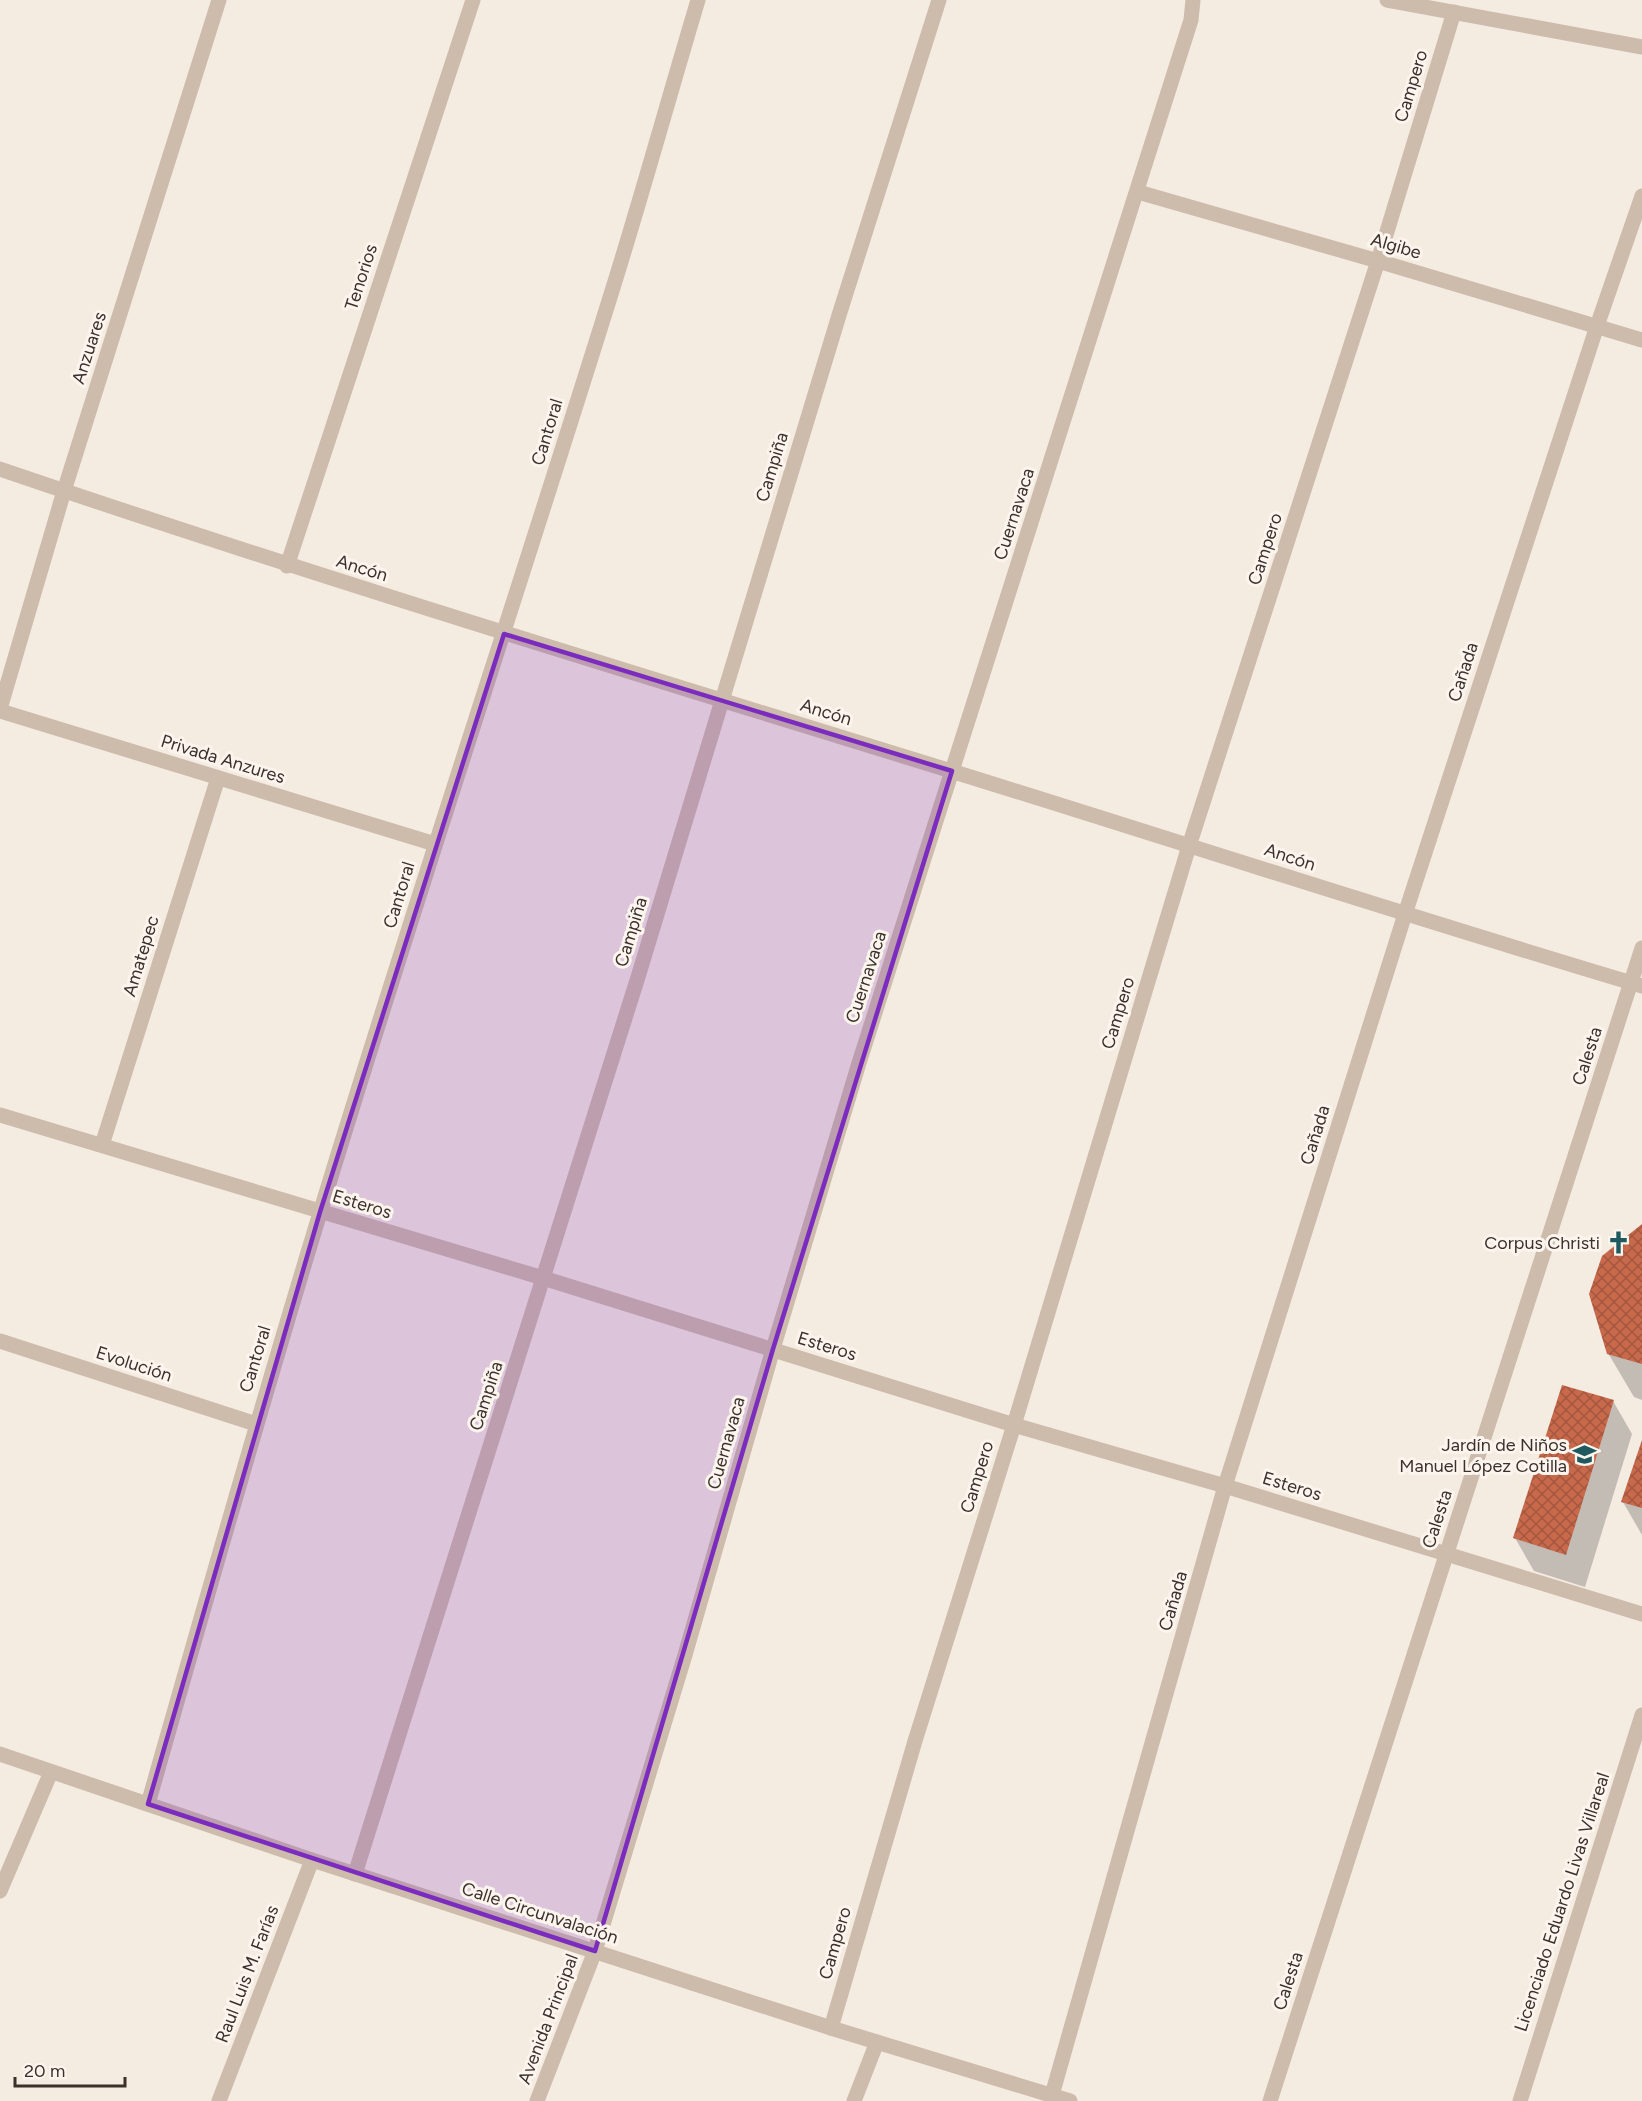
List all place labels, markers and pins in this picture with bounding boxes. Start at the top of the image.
church icon: Corpus Christi [1605,1230,1631,1256]
place label: Corpus Christi [1484,1232,1600,1254]
place label: Jardín de Niños Manuel López Cotilla [1399,1434,1567,1477]
school or university icon: Jardín de Niños Manuel López Cotilla [1572,1442,1598,1468]

